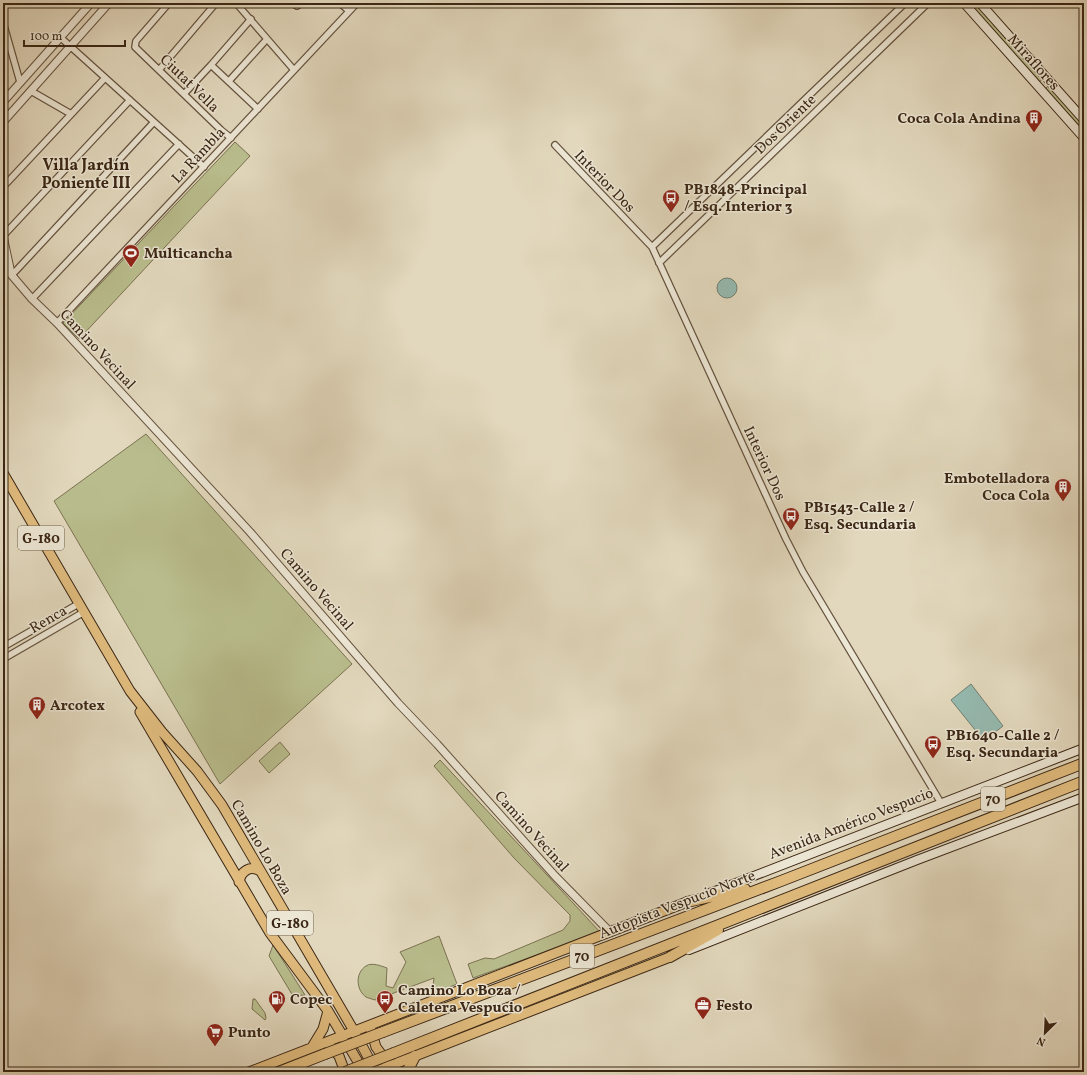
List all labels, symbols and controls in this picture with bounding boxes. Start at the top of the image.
scale bar [24,22,125,48]
text: 100 m [30,29,63,45]
street label: Miraflores [1002,30,1064,96]
street label: Ciutat Vella [155,50,223,118]
street label: Dos Oriente [751,90,822,160]
building icon: Coca Cola Andina [1024,108,1044,133]
place label: Coca Cola Andina [897,109,1021,130]
street label: La Rambla [168,123,231,189]
street label: Interior Dos [569,146,639,218]
district label: Villa Jardín Poniente III [41,155,131,195]
place label: PB1848-Principal / Esq. Interior 3 [684,180,807,218]
bus stop icon: PB1848-Principal / Esq. Interior 3 [661,188,681,213]
sports icon: Multicancha [121,243,141,268]
place label: Multicancha [144,244,233,265]
street label: Camino Vecinal [54,305,140,395]
street label: Interior Dos [737,423,790,504]
place label: Embotelladora Coca Cola [944,469,1050,507]
building icon: Embotelladora Coca Cola [1053,477,1073,502]
place label: PB1543-Calle 2 / Esq. Secundaria [804,498,916,536]
bus stop icon: PB1543-Calle 2 / Esq. Secundaria [781,506,801,531]
road number: G-180 [18,526,64,550]
street label: Camino Vecinal [274,544,357,636]
street label: Renca [26,601,71,639]
building icon: Arcotex [27,695,47,720]
place label: Arcotex [50,696,106,717]
place label: PB1640-Calle 2 / Esq. Secundaria [946,726,1060,764]
bus stop icon: PB1640-Calle 2 / Esq. Secundaria [923,734,943,759]
street label: Avenida Américo Vespucio [766,783,937,865]
street label: Camino Vecinal [489,787,573,877]
road number: 70 [981,787,1005,811]
street label: Camino Lo Boza [225,796,296,899]
street label: Autopista Vespucio Norte [596,866,759,945]
road number: G-180 [267,911,313,935]
road number: 70 [570,944,594,968]
place label: Camino Lo Boza / Caletera Vespucio [398,981,523,1019]
fuel station icon: Copec [267,989,287,1014]
bus stop icon: Camino Lo Boza / Caletera Vespucio [375,989,395,1014]
place label: Copec [290,990,332,1011]
office icon: Festo [693,995,713,1020]
place label: Festo [716,996,753,1017]
north arrow [1025,1013,1065,1053]
supermarket icon: Punto [205,1022,225,1047]
place label: Punto [228,1023,271,1044]
text: N [1035,1032,1048,1049]

